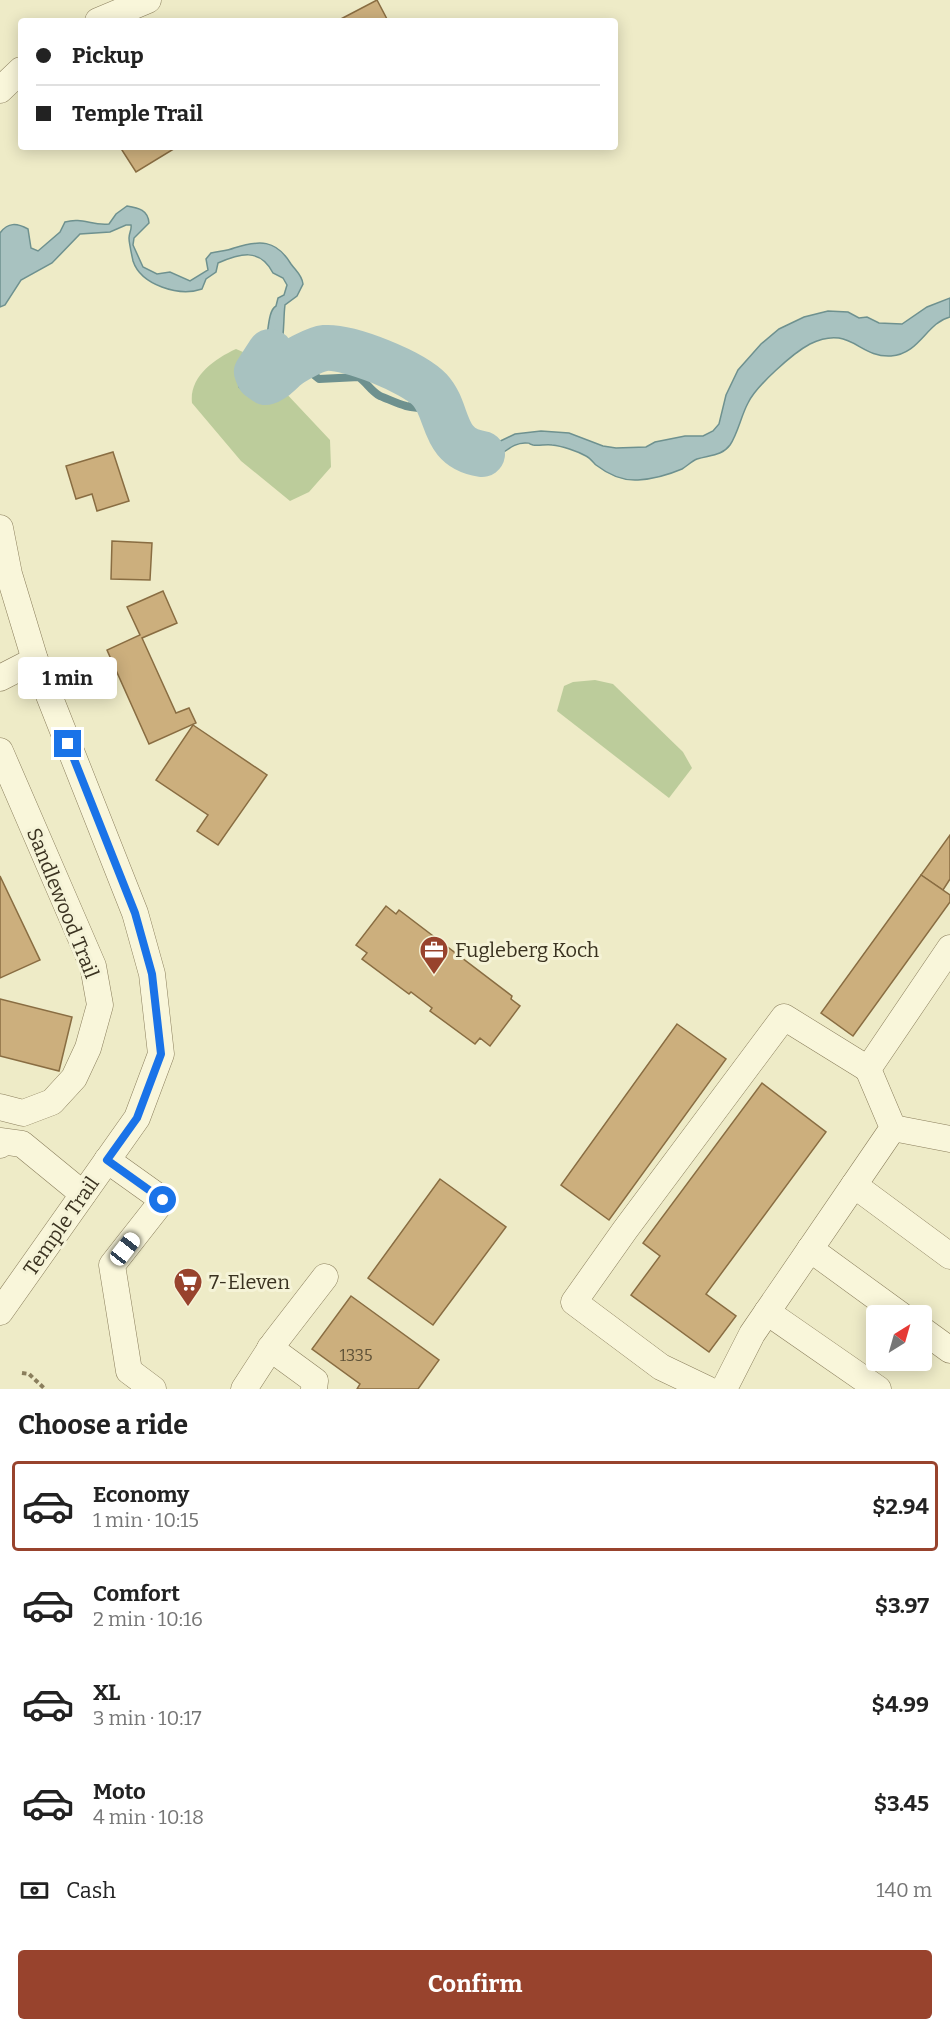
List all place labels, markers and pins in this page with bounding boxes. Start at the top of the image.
office icon: Fugleberg Koch [418,934,450,976]
place label: Fugleberg Koch [455,938,600,962]
supermarket icon: 7-Eleven [172,1266,204,1308]
place label: 7-Eleven [209,1270,290,1294]

